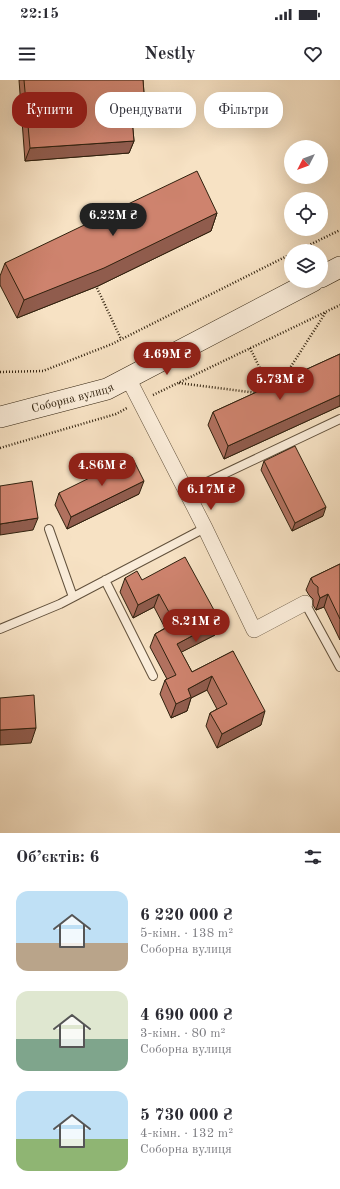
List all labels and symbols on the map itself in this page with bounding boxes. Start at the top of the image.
north arrow [284,140,328,184]
pin: 6.22M ₴ [76,203,150,237]
pin: 4.69M ₴ [130,342,204,376]
pin: 5.73M ₴ [243,367,317,401]
street label: Соборна вулиця [30,381,116,416]
pin: 4.86M ₴ [65,453,139,487]
pin: 6.17M ₴ [174,477,248,511]
pin: 8.21M ₴ [159,609,233,643]

